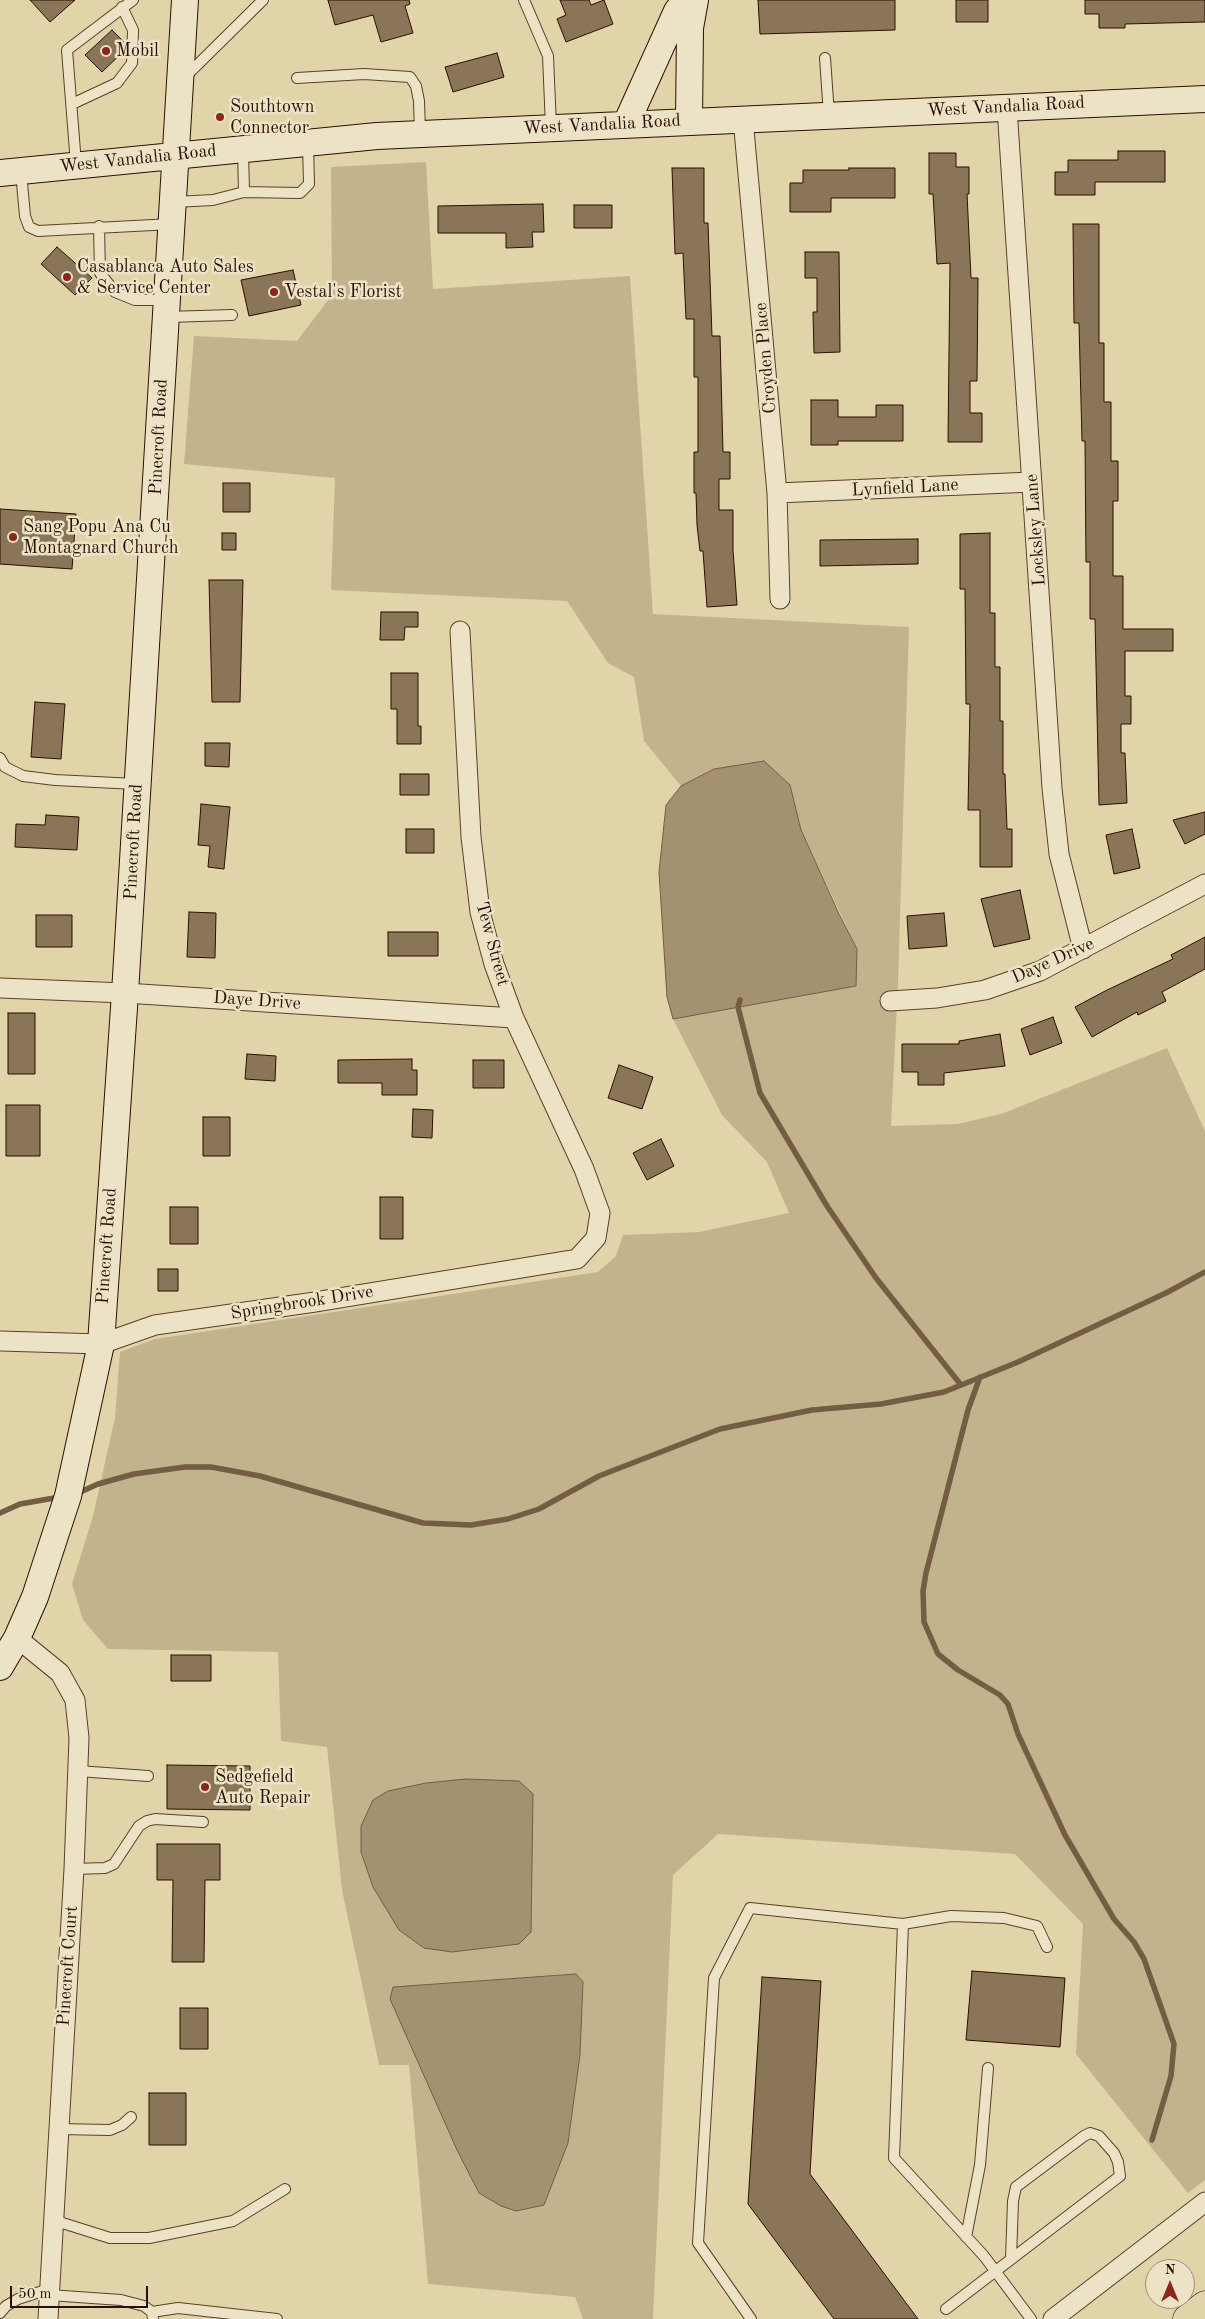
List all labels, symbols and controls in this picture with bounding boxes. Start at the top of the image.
place label: Mobil [116,40,159,62]
marker: Mobil [100,45,112,57]
street label: West Vandalia Road [927,92,1085,122]
place label: Southtown Connector [230,96,314,138]
street label: West Vandalia Road [523,110,681,140]
marker: Southtown Connector [214,111,226,123]
street label: West Vandalia Road [58,140,218,178]
place label: Casablanca Auto Sales & Service Center [77,256,254,298]
marker: Casablanca Auto Sales & Service Center [61,271,73,283]
place label: Vestal's Florist [284,281,402,303]
marker: Vestal's Florist [268,286,280,298]
street label: Croyden Place [750,301,782,415]
street label: Pinecroft Road [145,378,173,496]
street label: Locksley Lane [1021,473,1051,587]
street label: Lynfield Lane [851,474,959,502]
place label: Sang Popu Ana Cu Montagnard Church [23,516,179,558]
marker: Sang Popu Ana Cu Montagnard Church [7,531,19,543]
street label: Pinecroft Road [120,783,148,901]
street label: Tew Street [470,899,514,989]
street label: Daye Drive [1008,933,1098,989]
street label: Daye Drive [212,987,302,1015]
street label: Pinecroft Road [92,1187,122,1305]
street label: Springbrook Drive [229,1281,375,1325]
place label: Sedgefield Auto Repair [215,1766,310,1808]
marker: Sedgefield Auto Repair [199,1781,211,1793]
street label: Pinecroft Court [53,1905,83,2027]
north arrow [1145,2259,1195,2309]
text: N [1165,2263,1175,2277]
scale bar [12,2276,150,2308]
text: 50 m [18,2287,52,2302]

